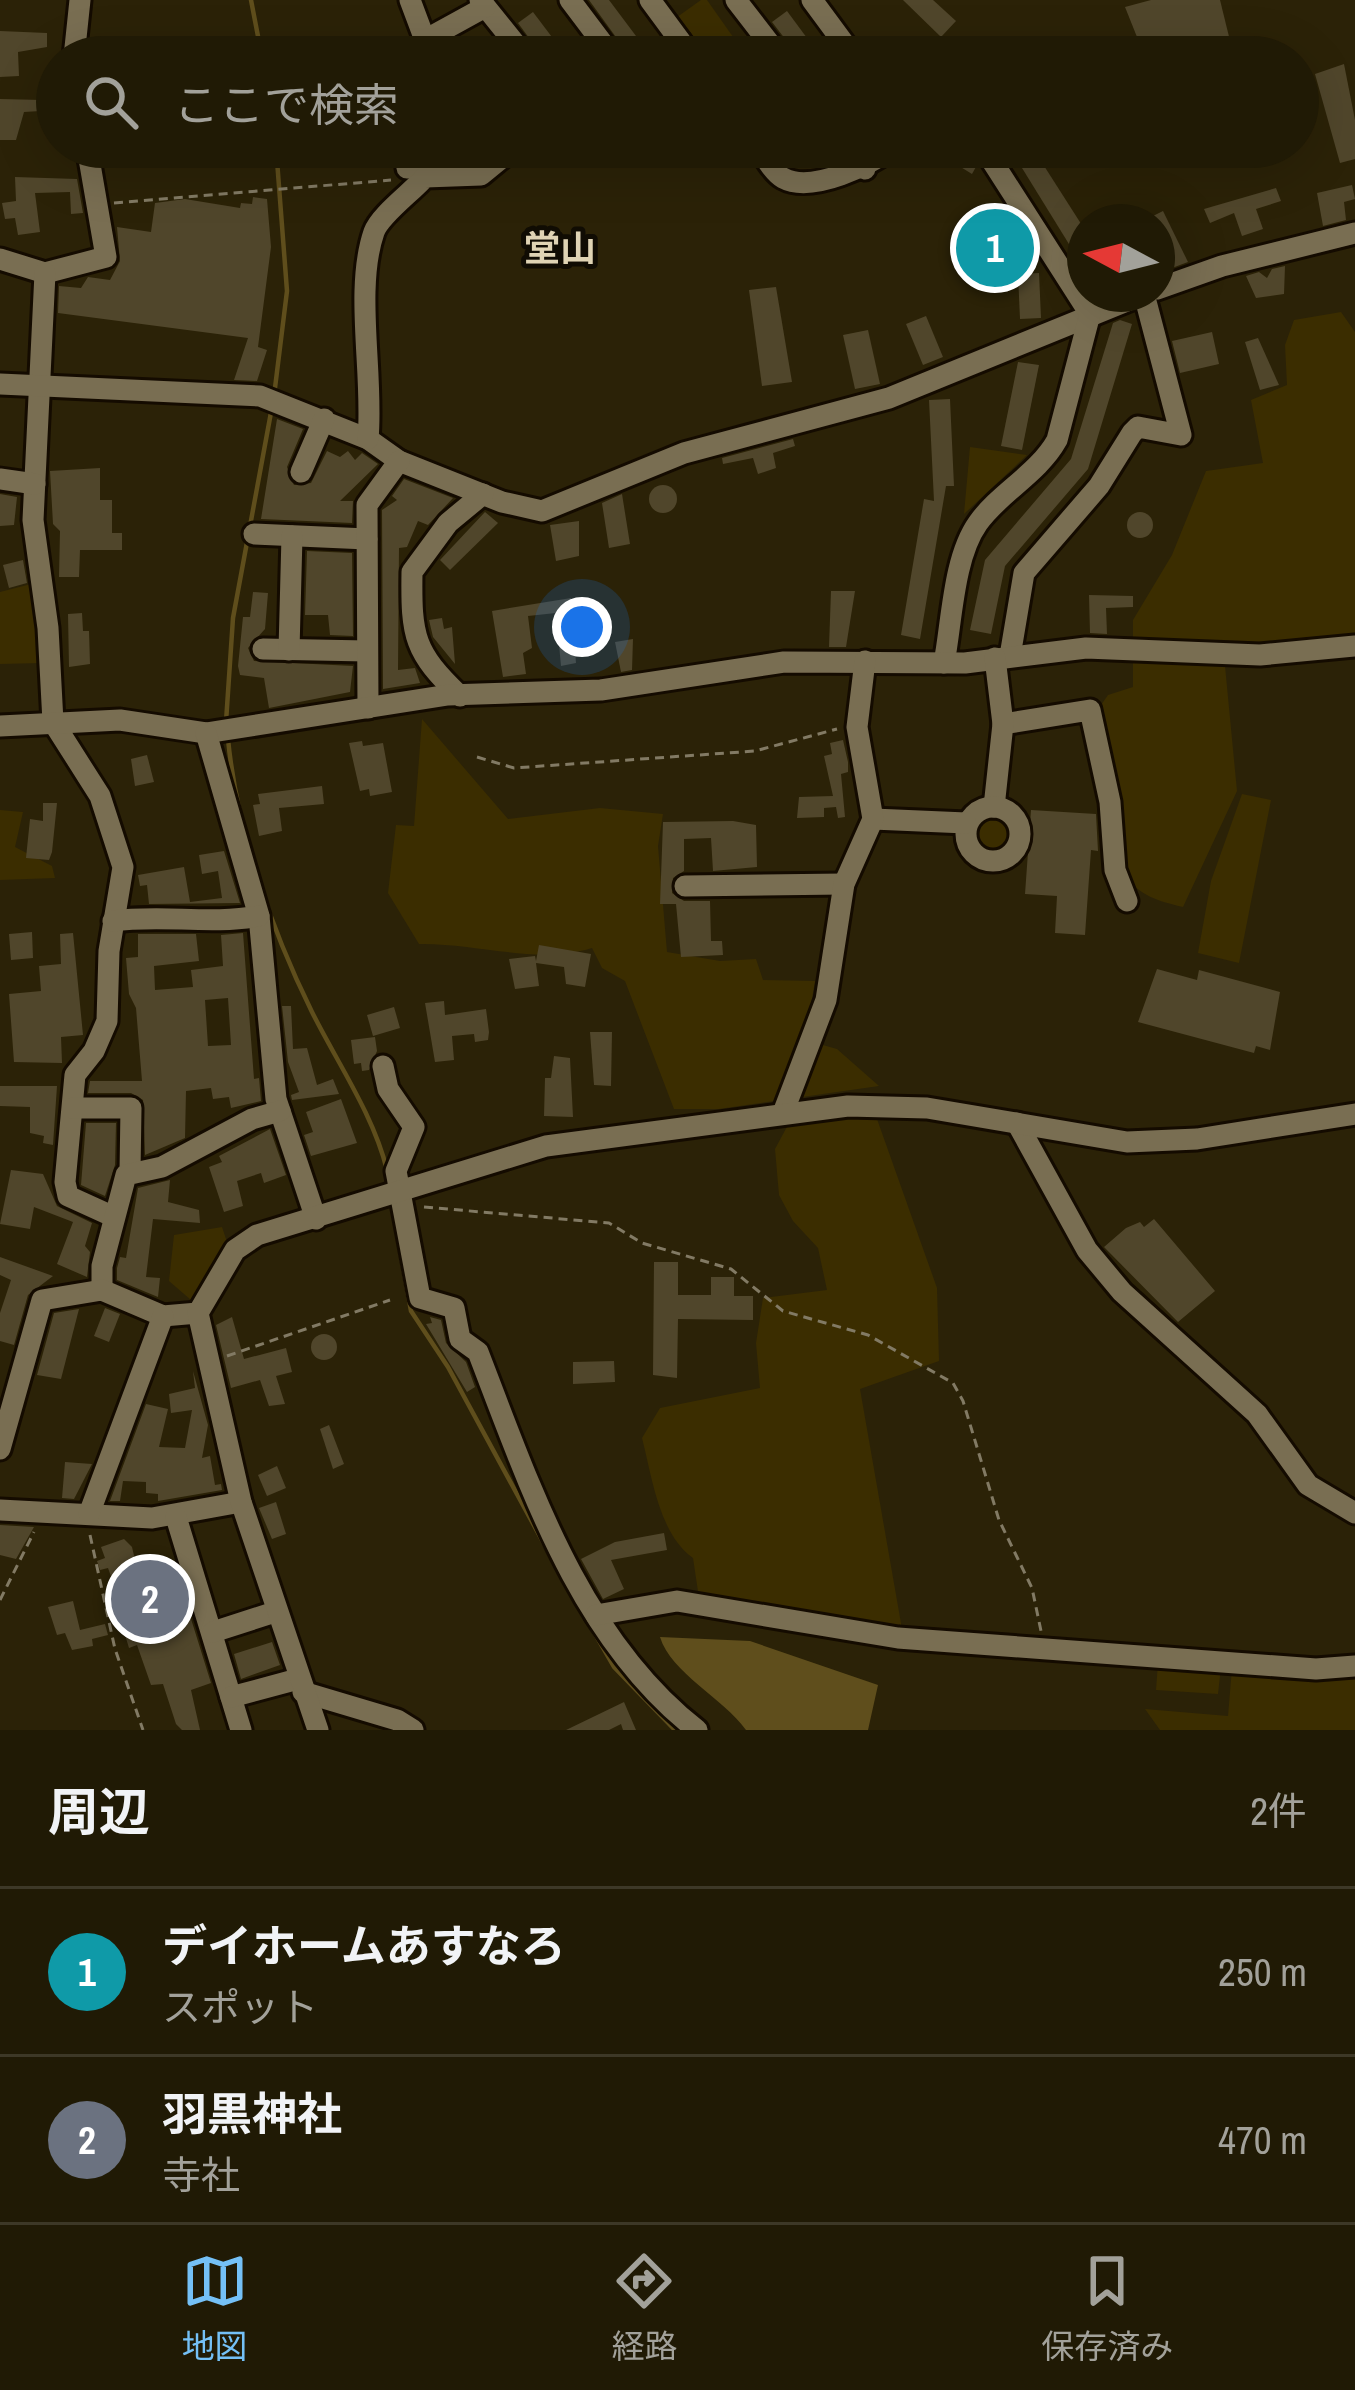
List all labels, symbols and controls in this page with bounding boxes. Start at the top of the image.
search box [36,36,1319,168]
icon: search [78,69,144,135]
text: ここで検索 [174,74,399,135]
pin: 1 [956,203,1034,293]
north arrow [1067,204,1175,312]
district label: 堂山 [524,224,596,272]
your location [552,597,612,657]
pin: 2 [111,1554,189,1644]
text: 周辺 [48,1777,150,1846]
text: 2件 [1250,1785,1307,1837]
text: デイホームあすなろ [162,1915,566,1976]
text: 1 [78,1946,96,1998]
text: 250 m [1218,1946,1307,1998]
text: スポット [162,1981,318,2033]
text: 羽黒神社 [162,2083,342,2144]
text: 2 [78,2114,96,2166]
text: 470 m [1218,2114,1307,2166]
text: 寺社 [162,2149,240,2201]
tab: 地図 [182,2248,248,2368]
tab: 経路 [611,2248,677,2368]
tab: 保存済み [1041,2248,1173,2368]

